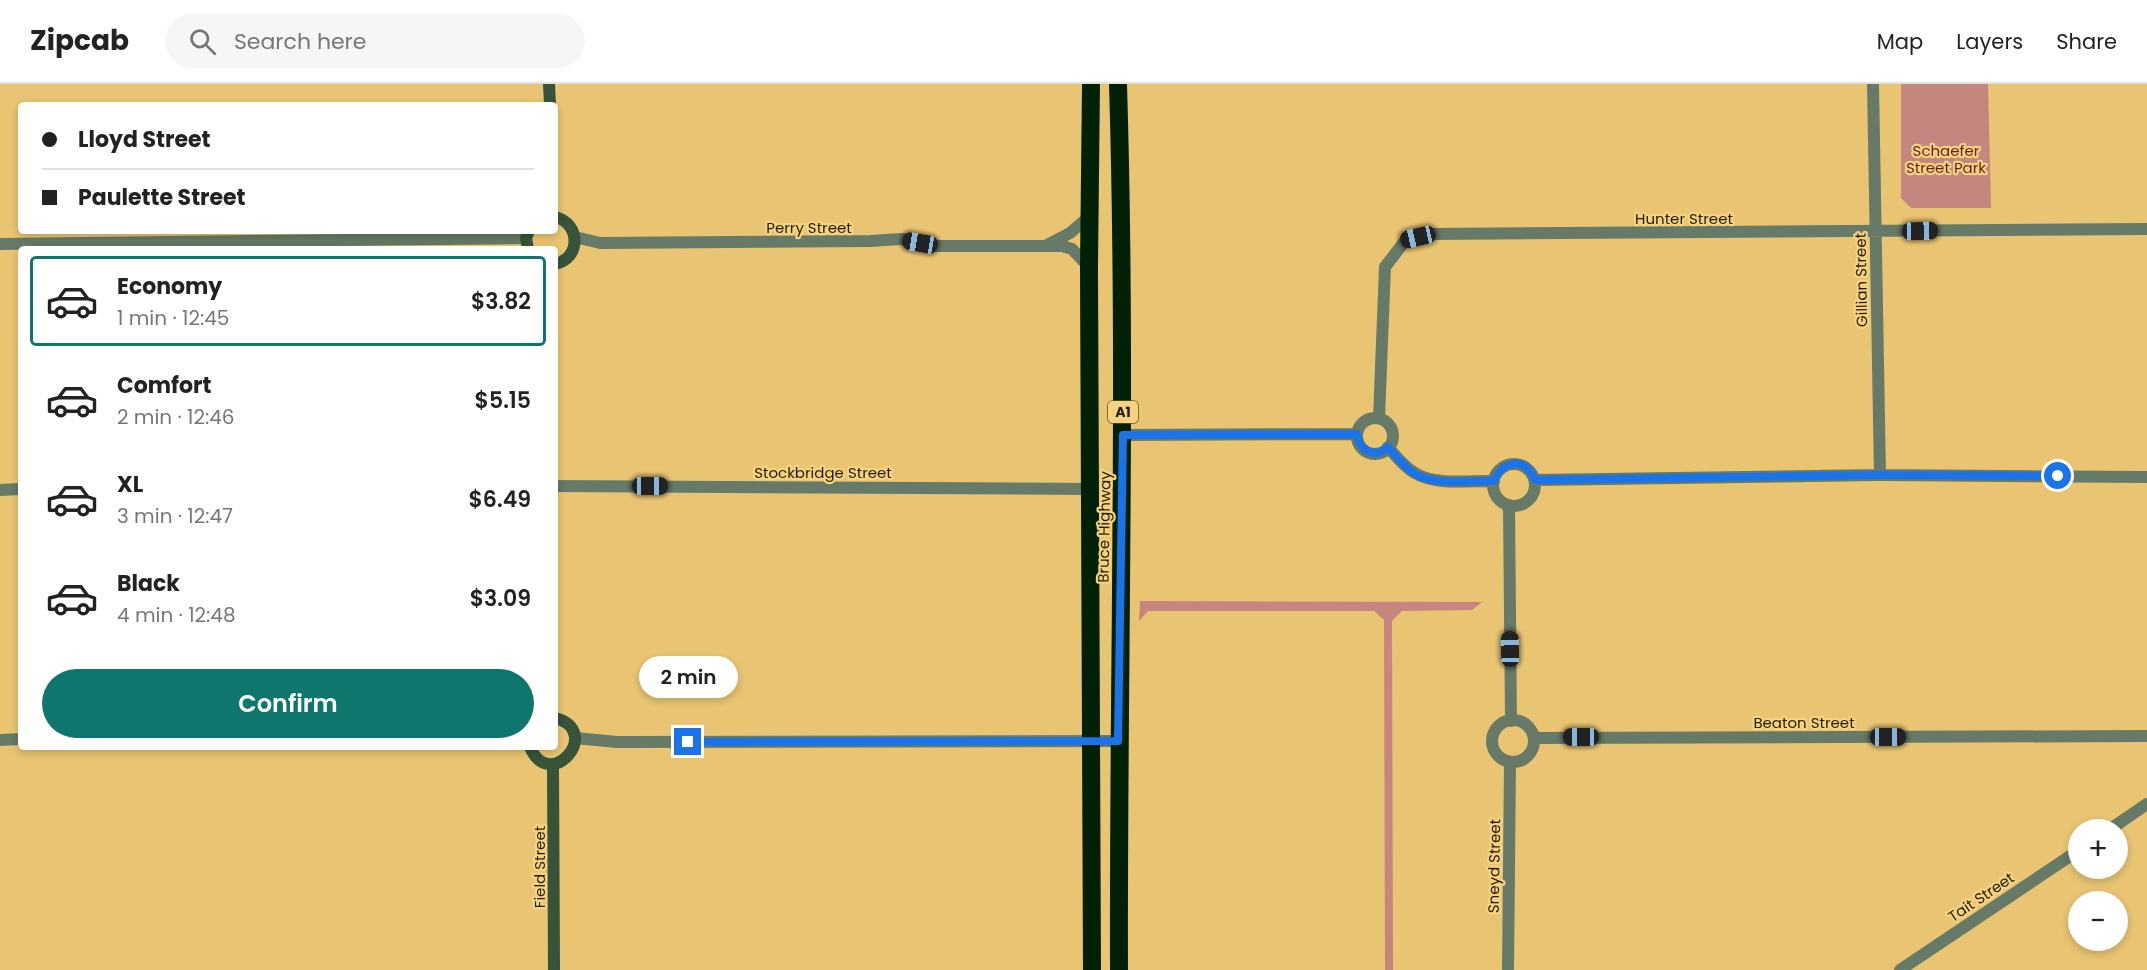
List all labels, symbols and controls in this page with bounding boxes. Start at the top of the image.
search box [165,14,585,68]
text: Zipcab [30,21,129,60]
icon: search [186,25,219,58]
text: Search here [234,26,366,57]
text: Map [1877,27,1923,56]
text: Layers [1956,27,2023,56]
text: Share [2056,27,2117,56]
text: Lloyd Street [78,124,210,155]
park label: Schaefer Street Park [1906,140,1986,178]
text: Paulette Street [78,182,246,213]
street label: Hunter Street [1635,208,1733,229]
street label: Perry Street [766,217,852,238]
car [1902,222,1938,240]
car [1398,224,1438,250]
car [901,231,939,255]
street label: Gillian Street [1850,233,1872,327]
text: Economy [117,271,222,302]
icon: car [45,274,99,328]
text: $3.82 [471,286,531,317]
text: 1 min · 12:45 [117,304,229,332]
text: Comfort [117,370,211,401]
icon: car [45,373,99,427]
text: $5.15 [475,385,531,416]
road number: A1 [1108,401,1138,423]
text: 2 min · 12:46 [117,403,235,431]
street label: Stockbridge Street [754,462,892,483]
route start [2044,462,2071,489]
text: XL [117,469,143,500]
street label: Bruce Highway [1093,471,1115,583]
icon: car [45,472,99,526]
car [632,477,668,495]
text: $6.49 [468,484,531,515]
text: 3 min · 12:47 [117,502,233,530]
text: Black [117,568,180,599]
icon: car [45,571,99,625]
text: $3.09 [470,583,531,614]
text: 4 min · 12:48 [117,601,236,629]
car [1501,631,1519,667]
callout: 2 min [638,655,738,697]
text: 2 min [661,663,716,691]
button: Confirm [42,669,534,738]
street label: Beaton Street [1753,712,1855,733]
route end [674,728,701,755]
car [1563,728,1599,746]
car [1870,728,1906,746]
street label: Sneyd Street [1483,819,1505,913]
map controls [2068,819,2128,951]
button: + [2068,819,2128,879]
street label: Field Street [529,826,550,908]
street label: Tait Street [1944,867,2018,927]
button: − [2068,891,2128,951]

